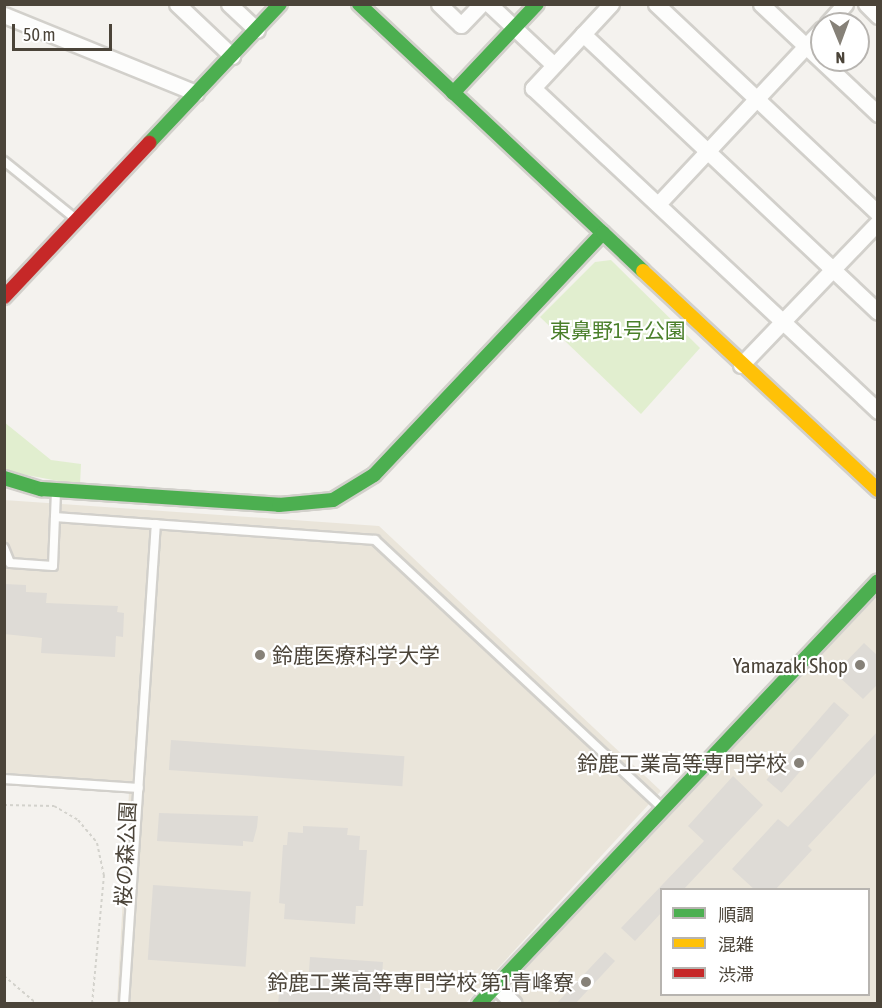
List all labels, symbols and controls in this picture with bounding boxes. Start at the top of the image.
scale bar [15,12,116,50]
north arrow [810,12,870,72]
text: 50 m [23,24,55,45]
text: N [835,49,845,67]
park label: 東鼻野1号公園 [550,317,686,343]
place label: 鈴鹿医療科学大学 [272,642,440,668]
marker: 鈴鹿医療科学大学 [253,648,267,662]
place label: Yamazaki Shop [733,652,848,678]
marker: Yamazaki Shop [853,658,867,672]
place label: 鈴鹿工業高等専門学校 [577,750,787,776]
marker: 鈴鹿工業高等専門学校 [792,756,806,770]
street label: 桜の森公園 [110,801,140,907]
legend [660,888,870,996]
text: 順調 [718,904,754,925]
text: 混雑 [718,934,754,955]
text: 渋滞 [718,964,754,985]
place label: 鈴鹿工業高等専門学校 第1青峰寮 [267,969,574,995]
marker: 鈴鹿工業高等専門学校 第1青峰寮 [579,975,593,989]

